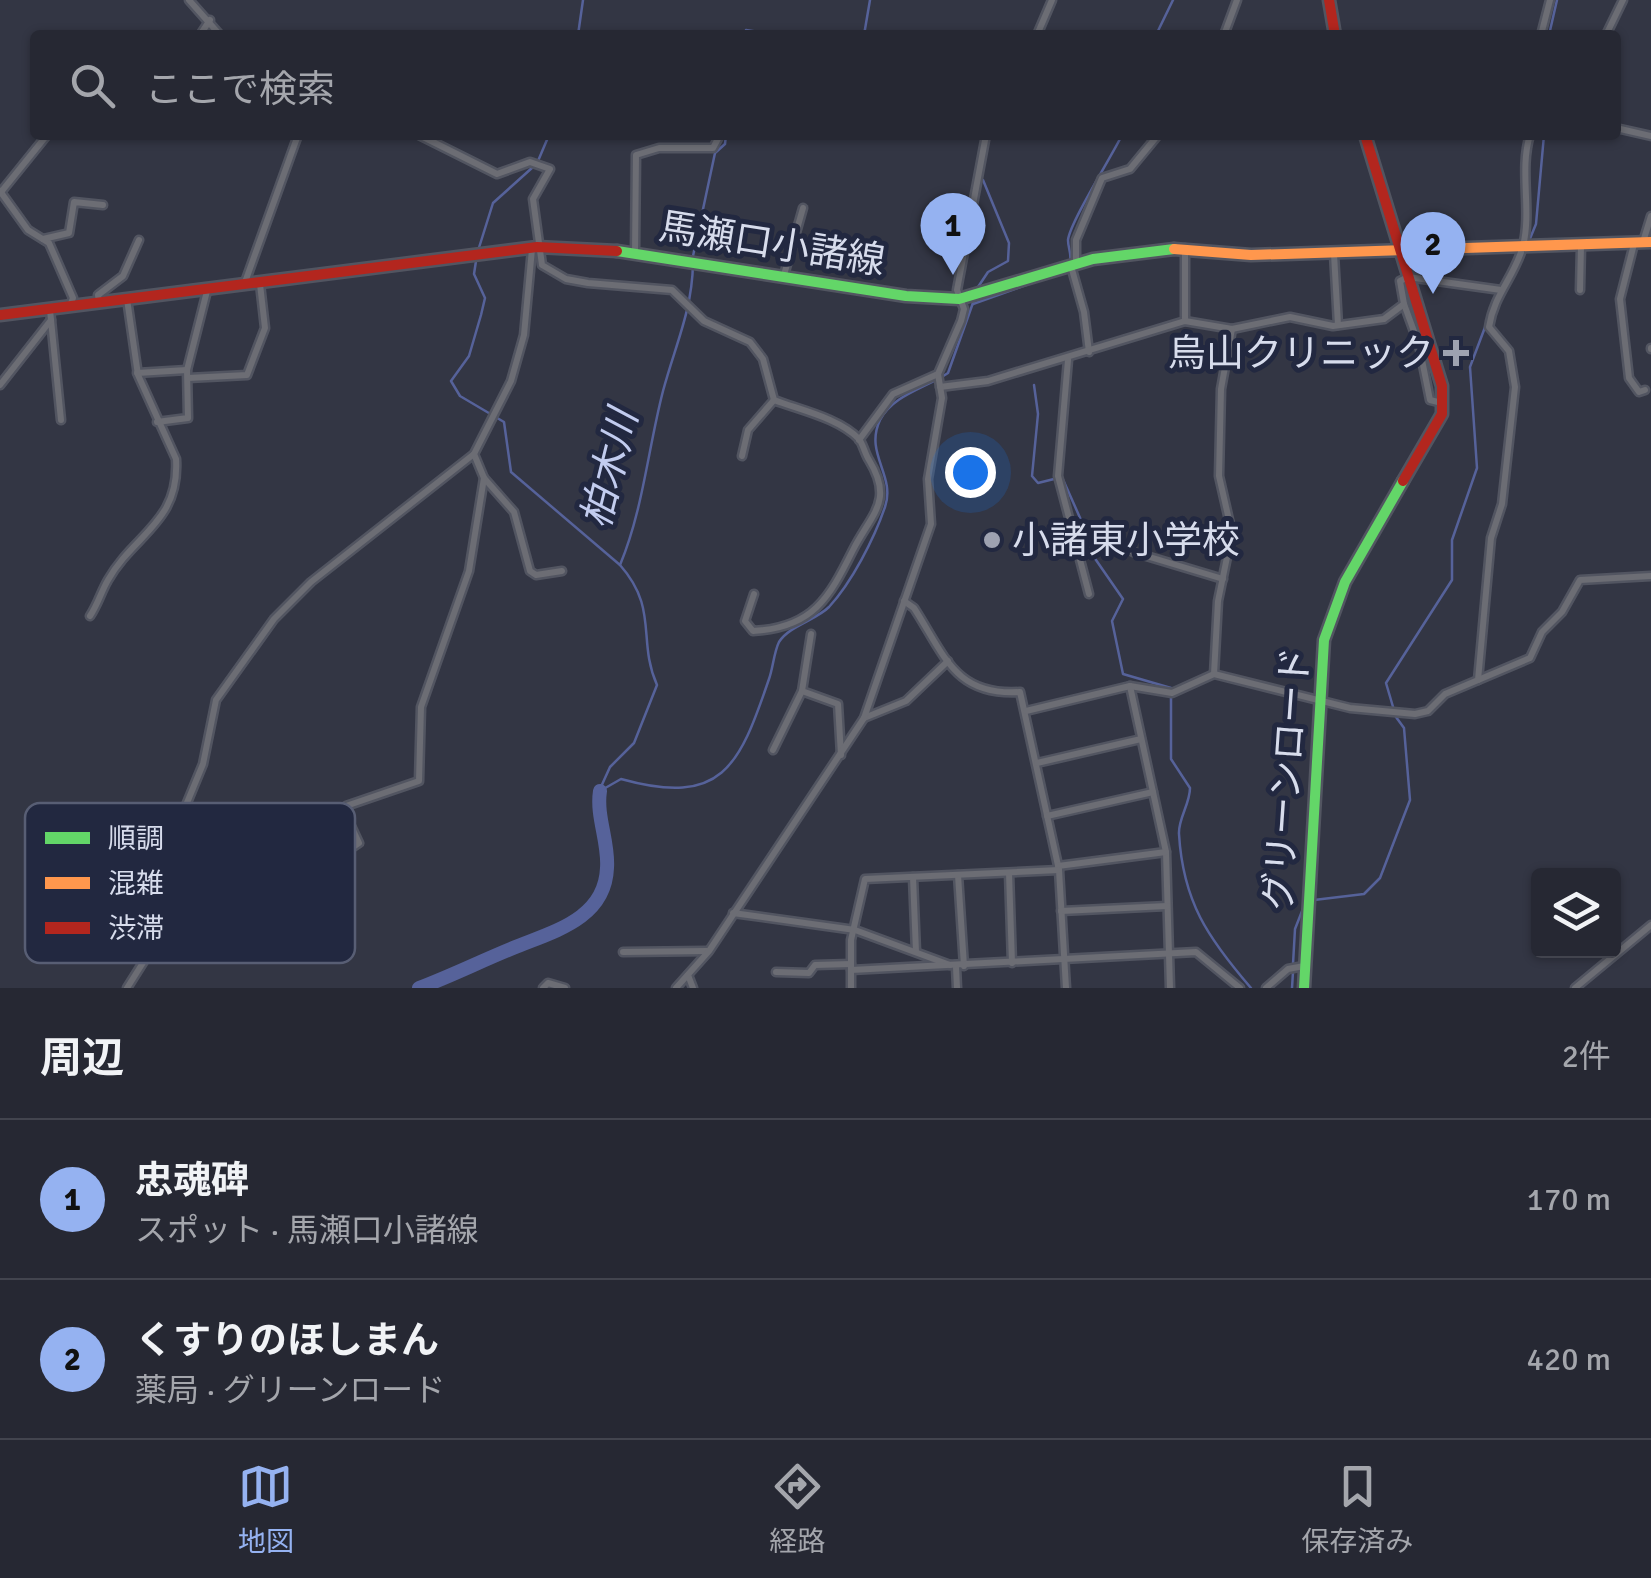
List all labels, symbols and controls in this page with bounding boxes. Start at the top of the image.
search box [30,30,1621,140]
icon: search [65,58,120,113]
text: ここで検索 [145,66,335,113]
pin: 1 [920,192,986,275]
street label: 馬瀬口小諸線 [656,203,888,285]
pin: 2 [1400,212,1466,294]
place label: 烏山クリニック [1168,330,1434,377]
marker: 烏山クリニック [1443,340,1469,366]
water label: 柏木川 [571,401,650,533]
your location [945,447,996,498]
place label: 小諸東小学校 [1012,517,1240,564]
marker: 小諸東小学校 [981,529,1003,551]
street label: グリーンロード [1254,646,1320,912]
legend [25,803,355,963]
text: 順調 [108,822,164,856]
text: 混雑 [108,867,164,901]
map controls [1531,868,1621,958]
button: layers [1531,868,1621,958]
text: 渋滞 [108,912,164,946]
text: 周辺 [40,1033,124,1084]
text: 2件 [1562,1037,1611,1076]
text: 忠魂碑 [135,1157,249,1204]
text: 1 [64,1180,81,1219]
text: 170 m [1527,1180,1611,1219]
text: スポット · 馬瀬口小諸線 [135,1211,479,1250]
text: くすりのほしまん [135,1317,439,1364]
text: 2 [64,1340,81,1379]
text: 420 m [1527,1340,1611,1379]
text: 薬局 · グリーンロード [135,1371,445,1410]
tab: 地図 [238,1459,294,1559]
tab: 経路 [769,1459,825,1559]
tab: 保存済み [1301,1459,1413,1559]

